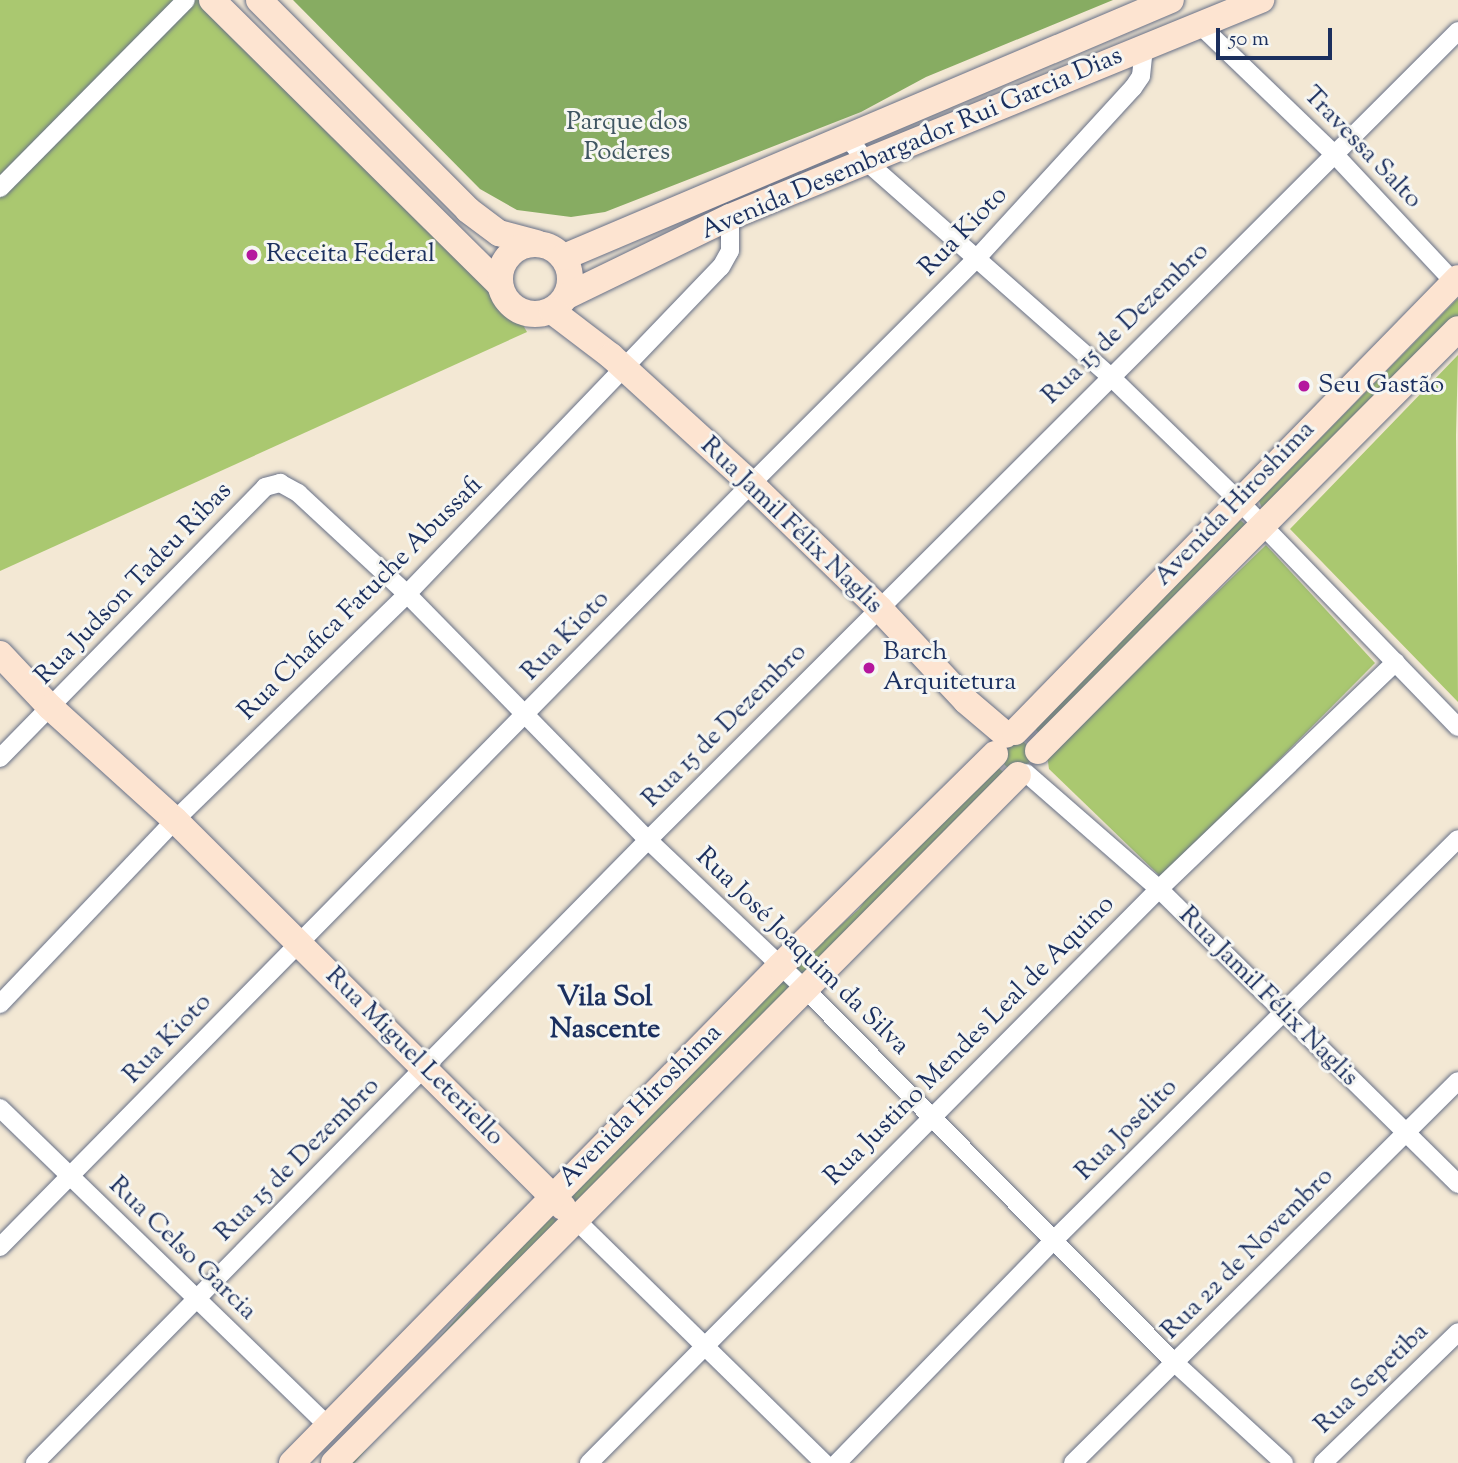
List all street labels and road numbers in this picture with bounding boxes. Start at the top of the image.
street label: Avenida Desembargador Rui Garcia Dias [697,41,1127,247]
street label: Travessa Salto [1296,80,1428,216]
street label: Rua Kioto [913,180,1015,284]
street label: Rua 15 de Dezembro [1036,236,1216,412]
street label: Avenida Hiroshima [1148,415,1322,593]
street label: Rua Jamil Félix Naglis [693,431,889,621]
street label: Rua Chafica Fatuche Abussafi [232,470,490,728]
street label: Rua Judson Tadeu Ribas [29,476,239,692]
street label: Rua Kioto [515,584,617,688]
street label: Rua 15 de Dezembro [636,637,814,815]
street label: Rua José Joaquim da Silva [689,842,915,1062]
street label: Rua Justino Mendes Leal de Aquino [818,889,1122,1193]
street label: Rua Jamil Félix Naglis [1171,900,1365,1094]
street label: Rua Miguel Leteriello [318,961,510,1153]
street label: Rua Kioto [117,987,219,1091]
street label: Avenida Hiroshima [553,1018,729,1194]
street label: Rua 15 de Dezembro [209,1071,387,1249]
street label: Rua Joselito [1069,1072,1185,1188]
street label: Rua 22 de Novembro [1155,1161,1341,1347]
street label: Rua Celso Garcia [102,1171,262,1327]
street label: Rua Sepetiba [1309,1317,1435,1441]

